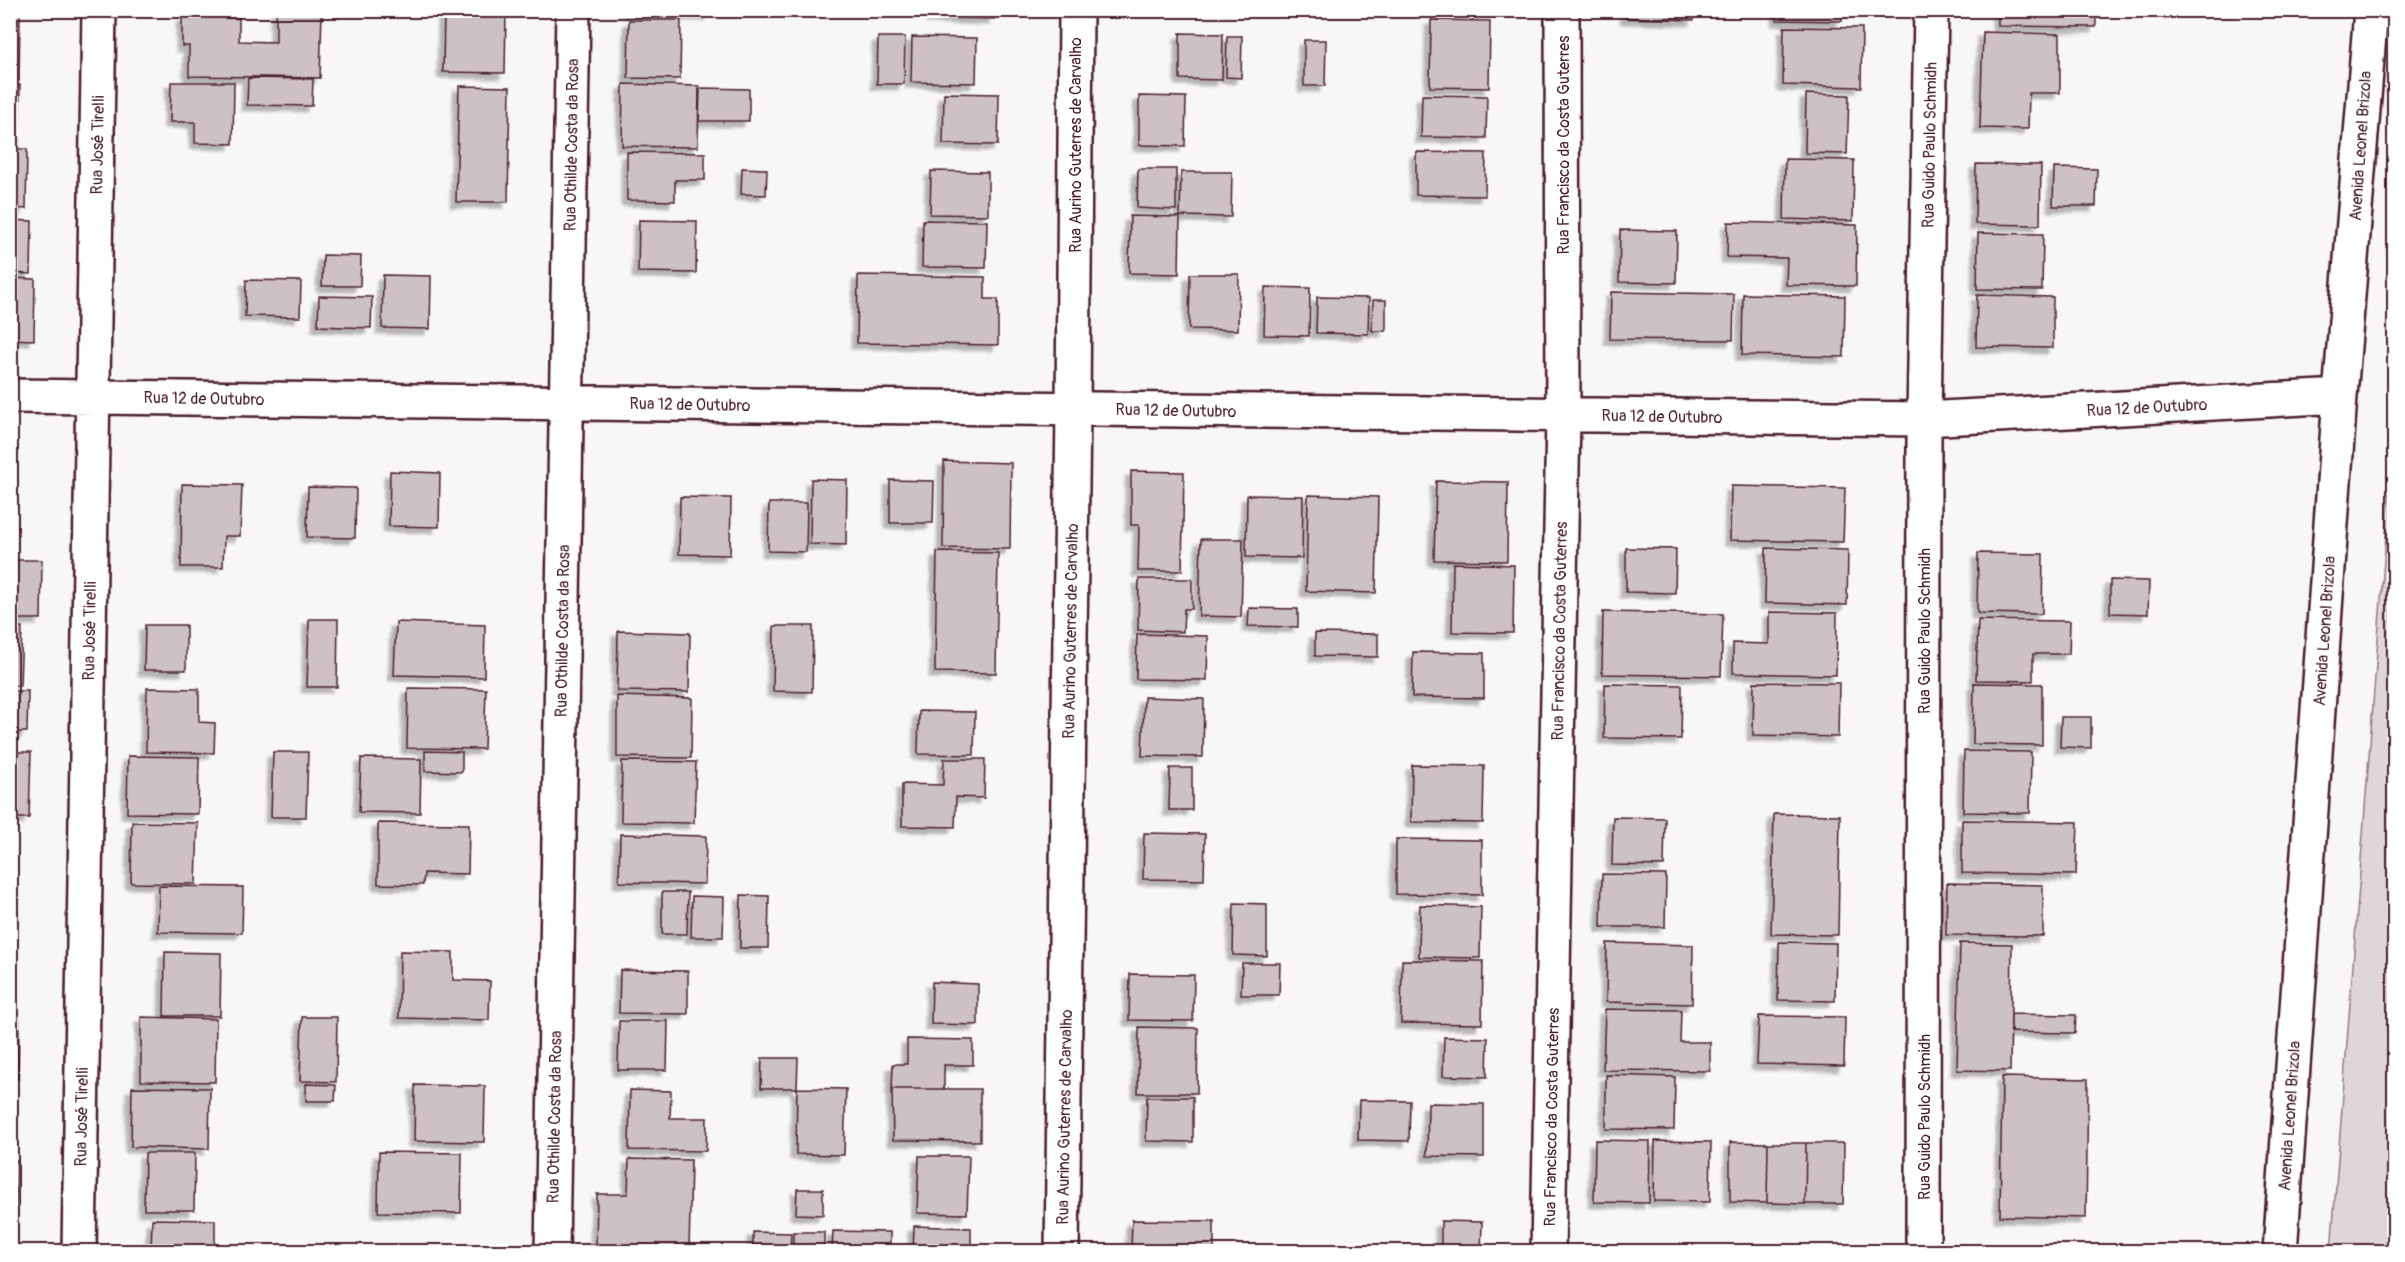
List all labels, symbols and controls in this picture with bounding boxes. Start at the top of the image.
street label: Rua Francisco da Costa Guterres [1554,36,1574,254]
street label: Rua Aurino Guterres de Carvalho [1066,37,1086,253]
street label: Rua Othilde Costa da Rosa [560,59,584,232]
street label: Rua Guido Paulo Schmidh [1919,62,1941,228]
street label: Avenida Leonel Brizola [2346,70,2376,222]
street label: Rua José Tirelli [87,95,109,195]
street label: Rua 12 de Outubro [143,388,265,410]
street label: Rua 12 de Outubro [629,394,751,416]
street label: Rua 12 de Outubro [2086,395,2208,421]
street label: Rua 12 de Outubro [1115,400,1237,422]
street label: Rua 12 de Outubro [1601,406,1723,428]
street label: Rua Francisco da Costa Guterres [1548,521,1572,741]
street label: Rua Aurino Guterres de Carvalho [1059,523,1083,739]
street label: Rua Othilde Costa da Rosa [551,545,575,718]
street label: Rua Guido Paulo Schmidh [1915,548,1935,714]
street label: Avenida Leonel Brizola [2310,555,2340,707]
street label: Rua José Tirelli [79,581,101,681]
street label: Rua Francisco da Costa Guterres [1540,1007,1564,1227]
street label: Rua Aurino Guterres de Carvalho [1053,1009,1077,1225]
street label: Rua Othilde Costa da Rosa [543,1031,567,1204]
street label: Rua Guido Paulo Schmidh [1915,1034,1935,1200]
street label: Avenida Leonel Brizola [2275,1040,2305,1192]
street label: Rua José Tirelli [71,1067,93,1167]

